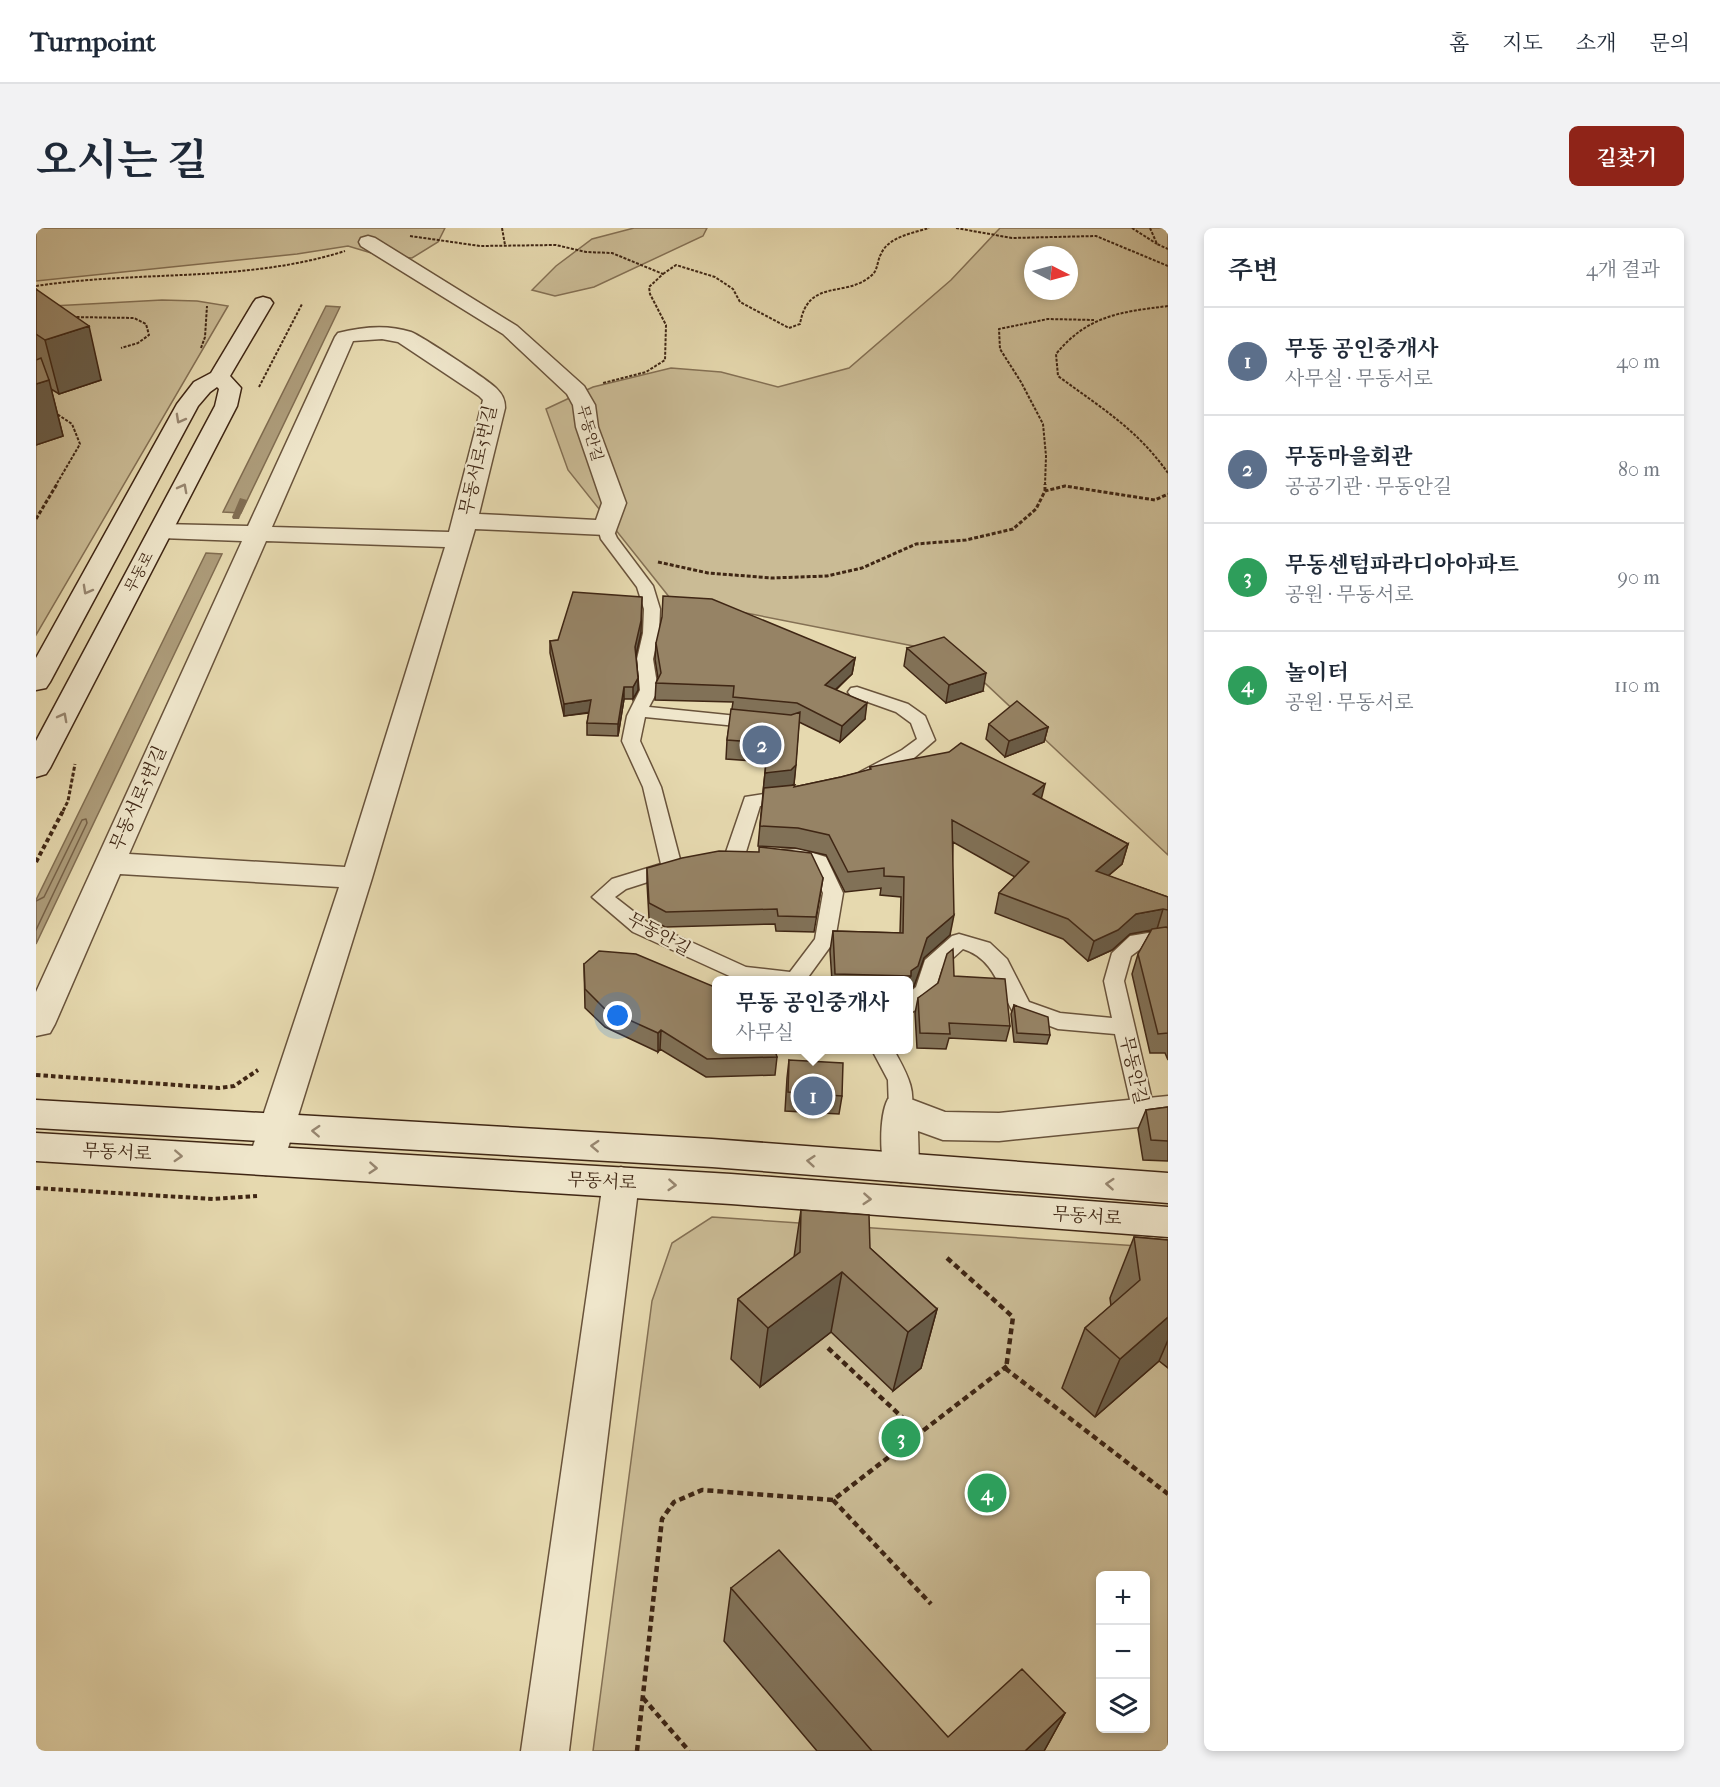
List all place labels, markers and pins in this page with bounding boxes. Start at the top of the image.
pin: 2 [742,722,782,768]
pin: 1 [794,1074,832,1118]
pin: 3 [882,1416,920,1460]
pin: 4 [968,1470,1006,1516]

